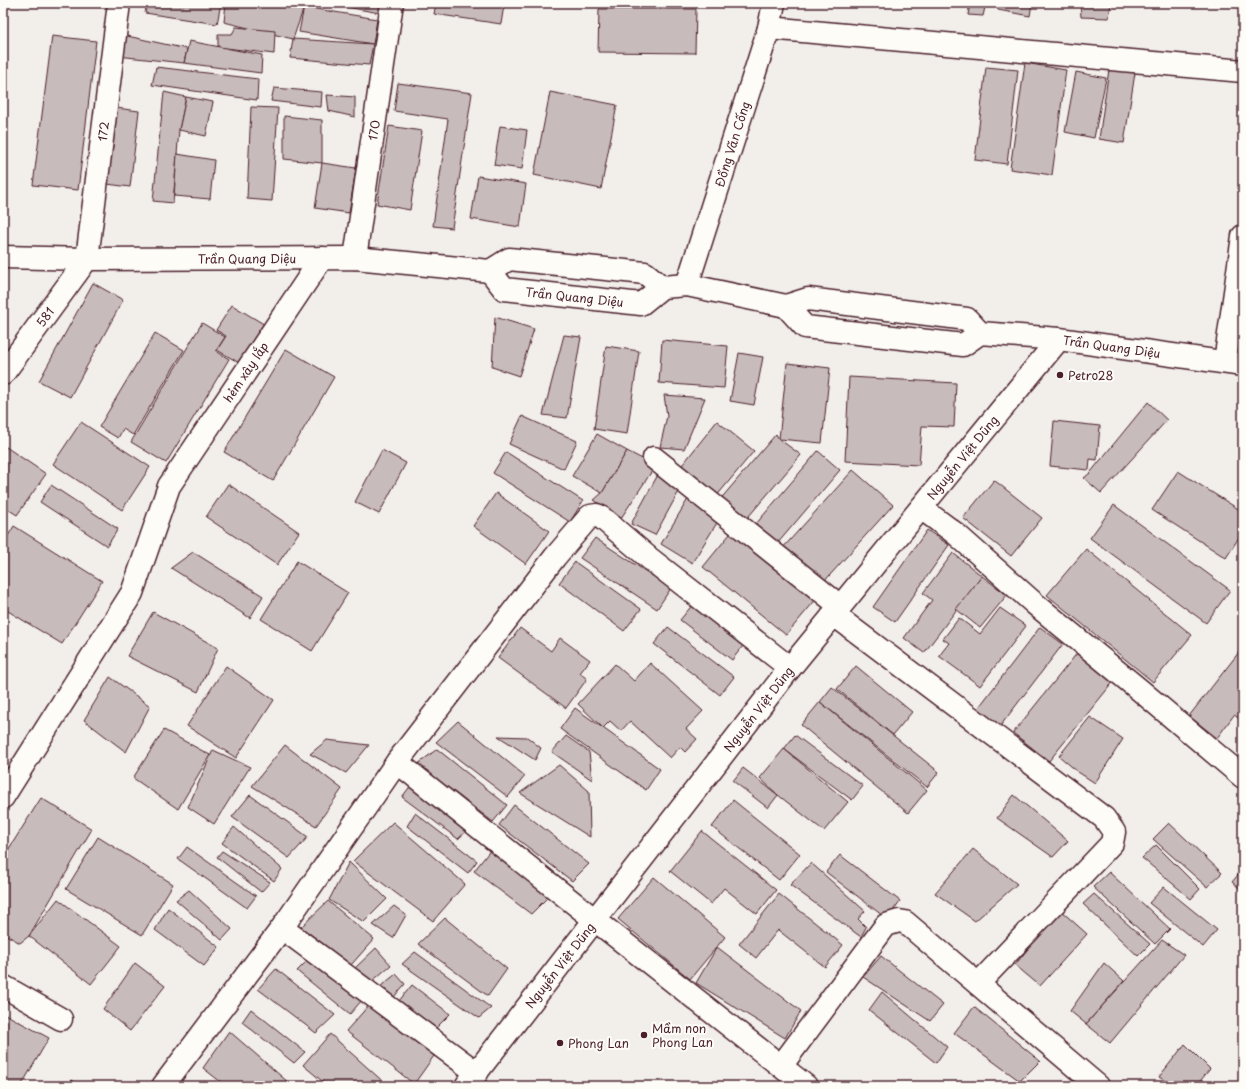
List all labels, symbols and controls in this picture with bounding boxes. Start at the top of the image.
street label: Đồng Văn Cống [710,99,754,189]
street label: 170 [363,119,384,142]
street label: 172 [93,120,113,143]
street label: Trần Quang Diệu [198,249,296,268]
street label: Trần Quang Diệu [525,282,624,311]
street label: 581 [32,303,58,330]
street label: Trần Quang Diệu [1062,331,1162,362]
street label: hẻm xây lắp [219,338,272,406]
place label: Petro28 [1068,366,1114,384]
marker: Petro28 [1055,370,1065,380]
street label: Nguyễn Việt Dũng [922,411,1002,503]
street label: Nguyễn Việt Dũng [719,662,797,756]
street label: Nguyễn Việt Dũng [521,918,599,1012]
place label: Mầm non Phong Lan [652,1019,713,1051]
marker: Mầm non Phong Lan [639,1030,649,1040]
place label: Phong Lan [568,1034,629,1052]
marker: Phong Lan [555,1038,565,1048]

